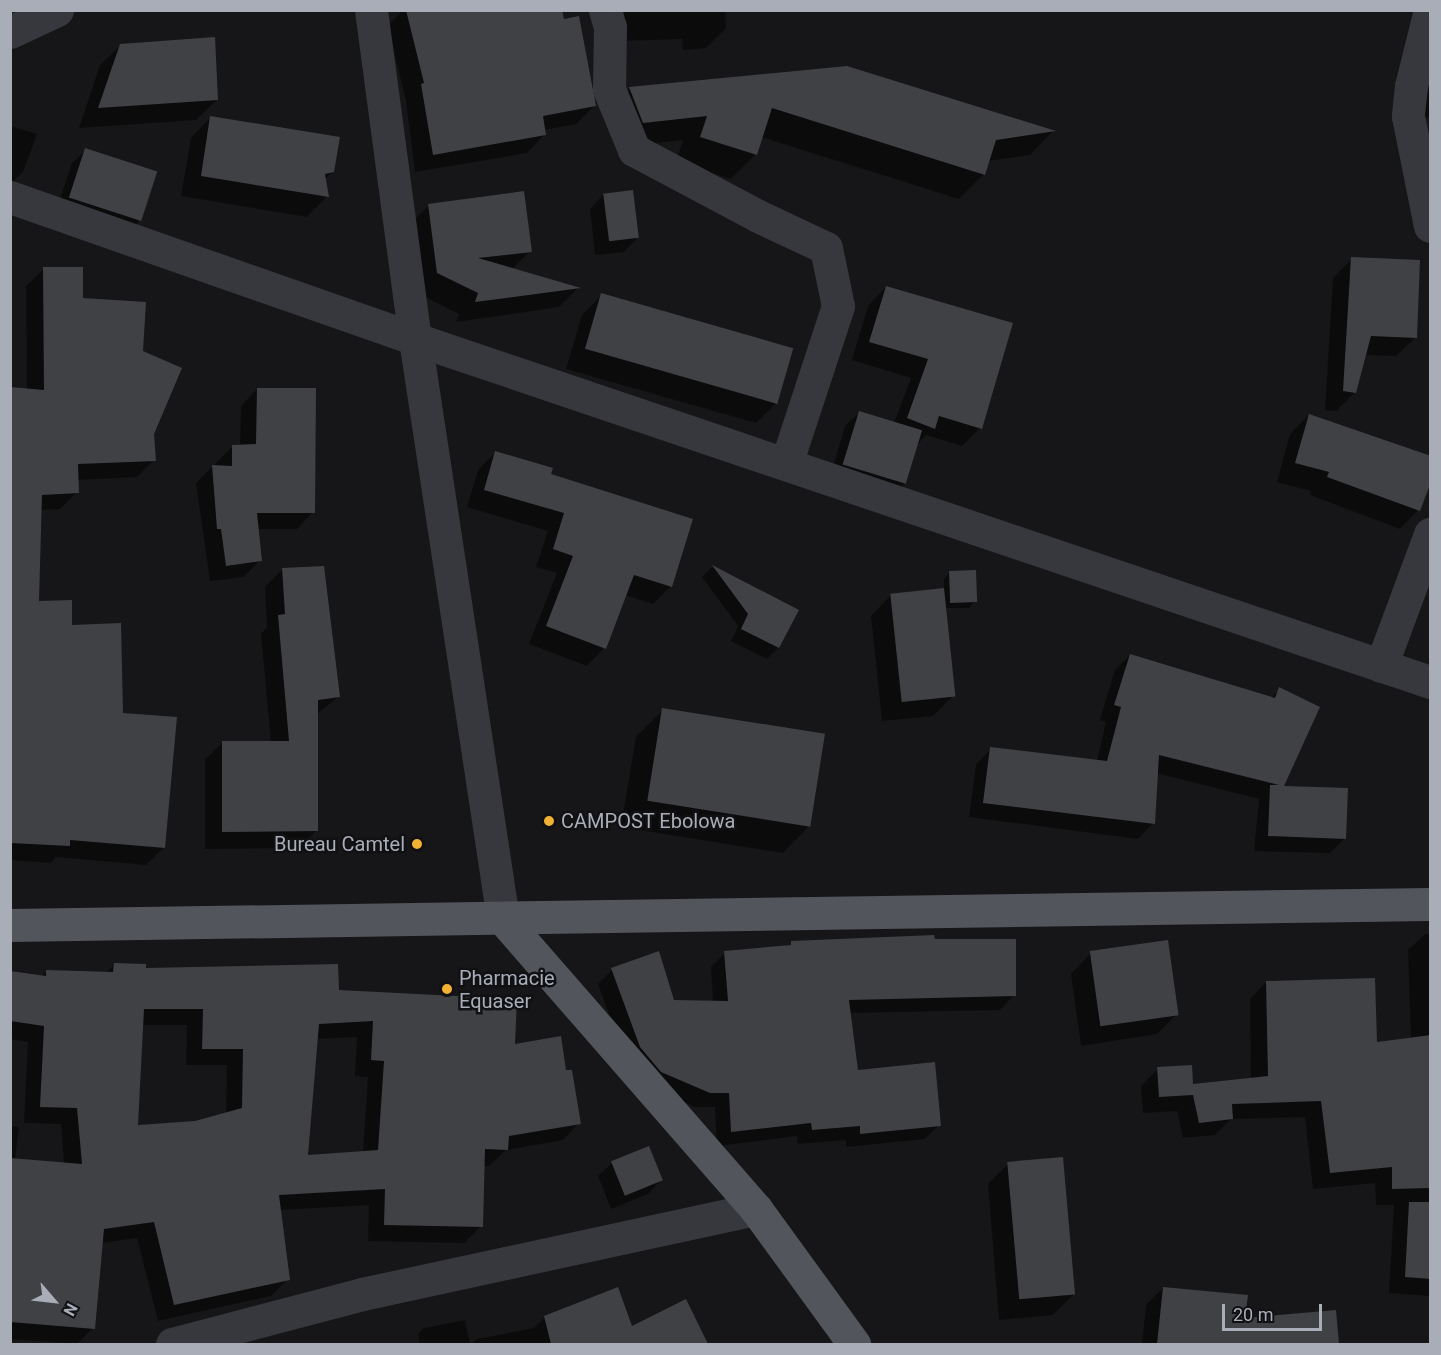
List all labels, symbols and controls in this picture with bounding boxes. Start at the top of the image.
place label: CAMPOST Ebolowa [561,809,736,833]
marker: CAMPOST Ebolowa [542,814,556,828]
place label: Bureau Camtel [274,832,405,856]
marker: Bureau Camtel [410,837,424,851]
place label: Pharmacie Equaser [459,966,555,1013]
marker: Pharmacie Equaser [440,982,454,996]
north arrow [24,1271,84,1331]
scale bar [1225,1292,1326,1330]
text: N [59,1300,81,1319]
text: 20 m [1233,1304,1273,1325]

